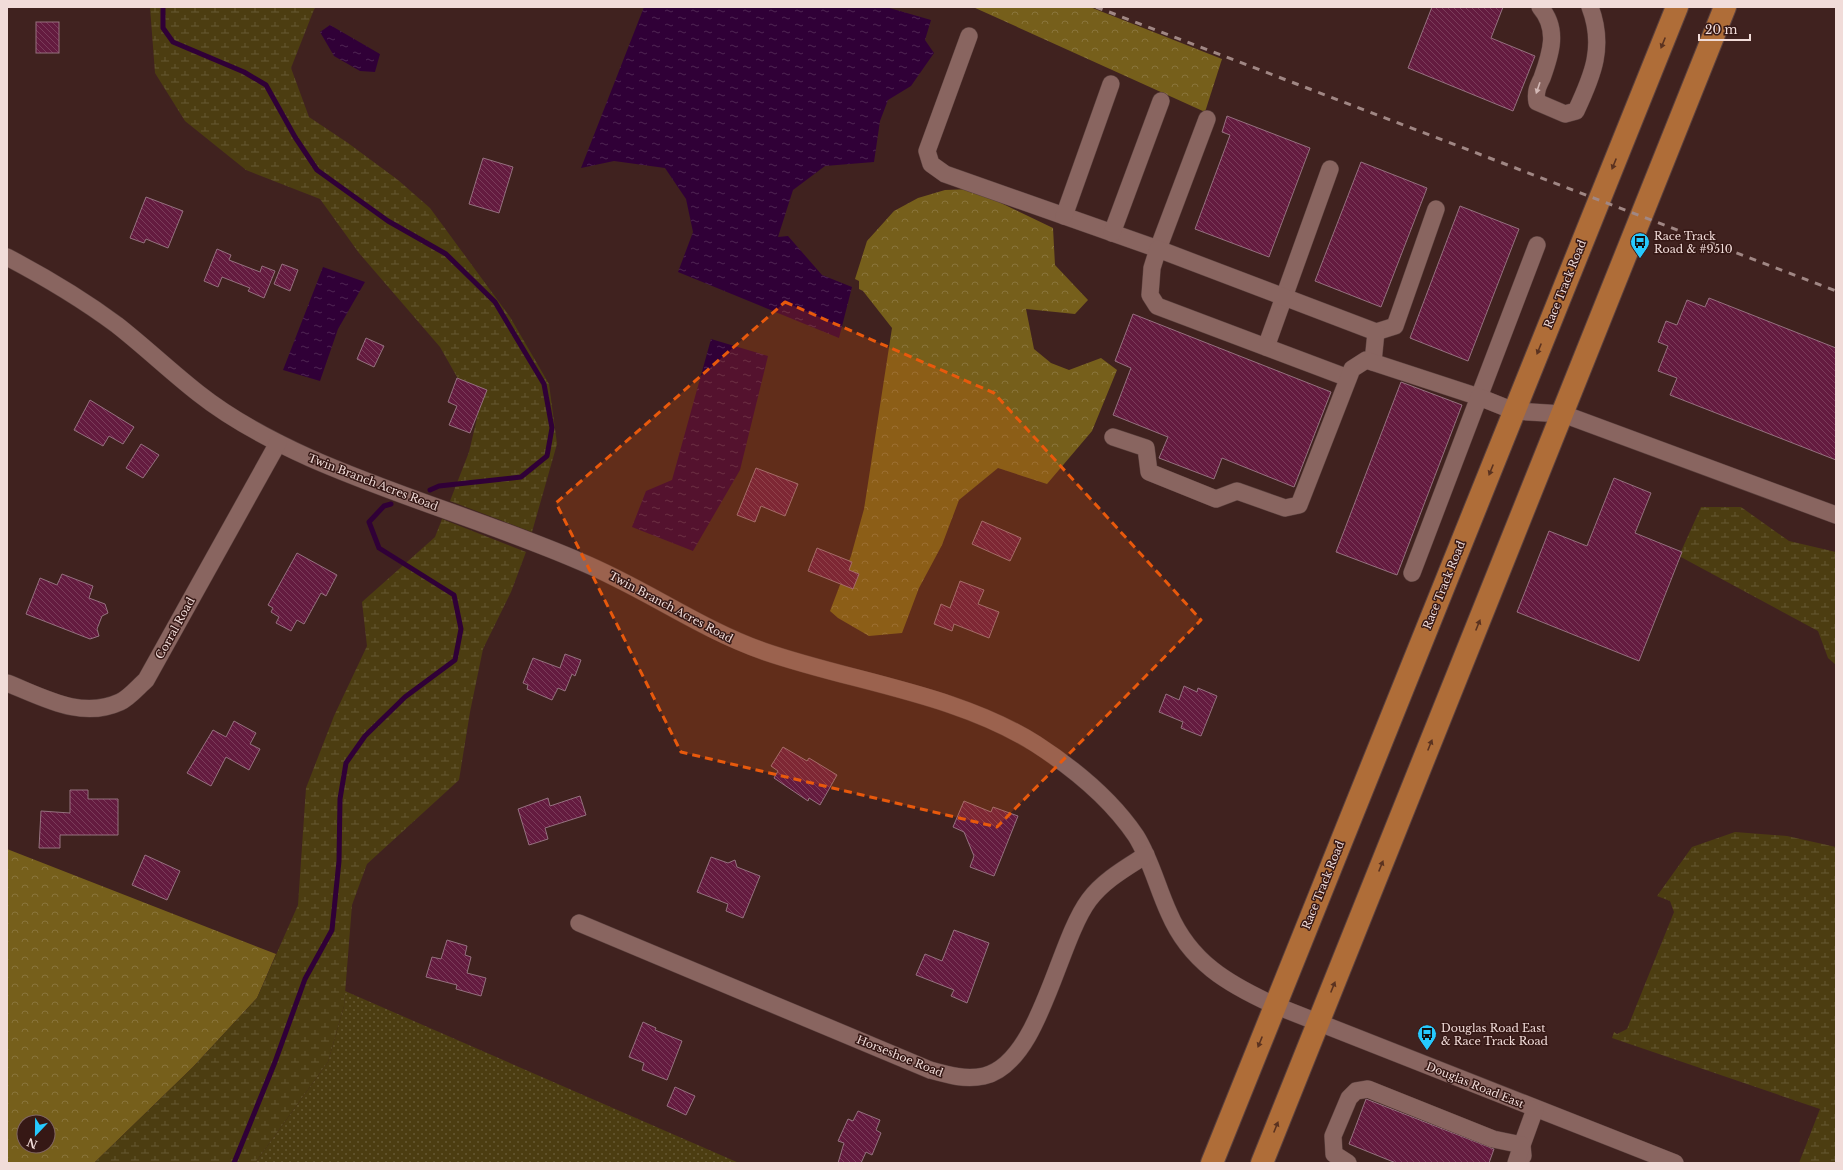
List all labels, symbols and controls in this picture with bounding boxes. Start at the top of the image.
scale bar [1699,16,1750,42]
text: 20 m [1705,22,1737,37]
one-way arrow [1659,38,1665,50]
one-way arrow [1535,82,1541,94]
one-way arrow [1611,158,1617,169]
place label: Race Track Road & #9510 [1654,229,1733,256]
bus stop icon: Race Track Road & #9510 [1629,231,1651,259]
street label: Race Track Road [1541,237,1589,330]
one-way arrow [1536,344,1542,356]
street label: Twin Branch Acres Road [306,451,441,514]
one-way arrow [1487,464,1493,476]
street label: Race Track Road [1420,538,1468,631]
street label: Twin Branch Acres Road [607,568,736,646]
street label: Corral Road [152,594,198,661]
one-way arrow [1476,618,1482,630]
one-way arrow [1427,739,1433,751]
street label: Race Track Road [1299,838,1347,931]
one-way arrow [1379,859,1385,871]
one-way arrow [1330,981,1336,992]
place label: Douglas Road East & Race Track Road [1441,1021,1548,1048]
bus stop icon: Douglas Road East & Race Track Road [1416,1023,1438,1051]
street label: Horseshoe Road [855,1032,946,1080]
one-way arrow [1256,1036,1262,1048]
street label: Douglas Road East [1424,1059,1527,1111]
north arrow [16,1114,56,1154]
one-way arrow [1274,1120,1280,1132]
text: N [24,1135,40,1152]

